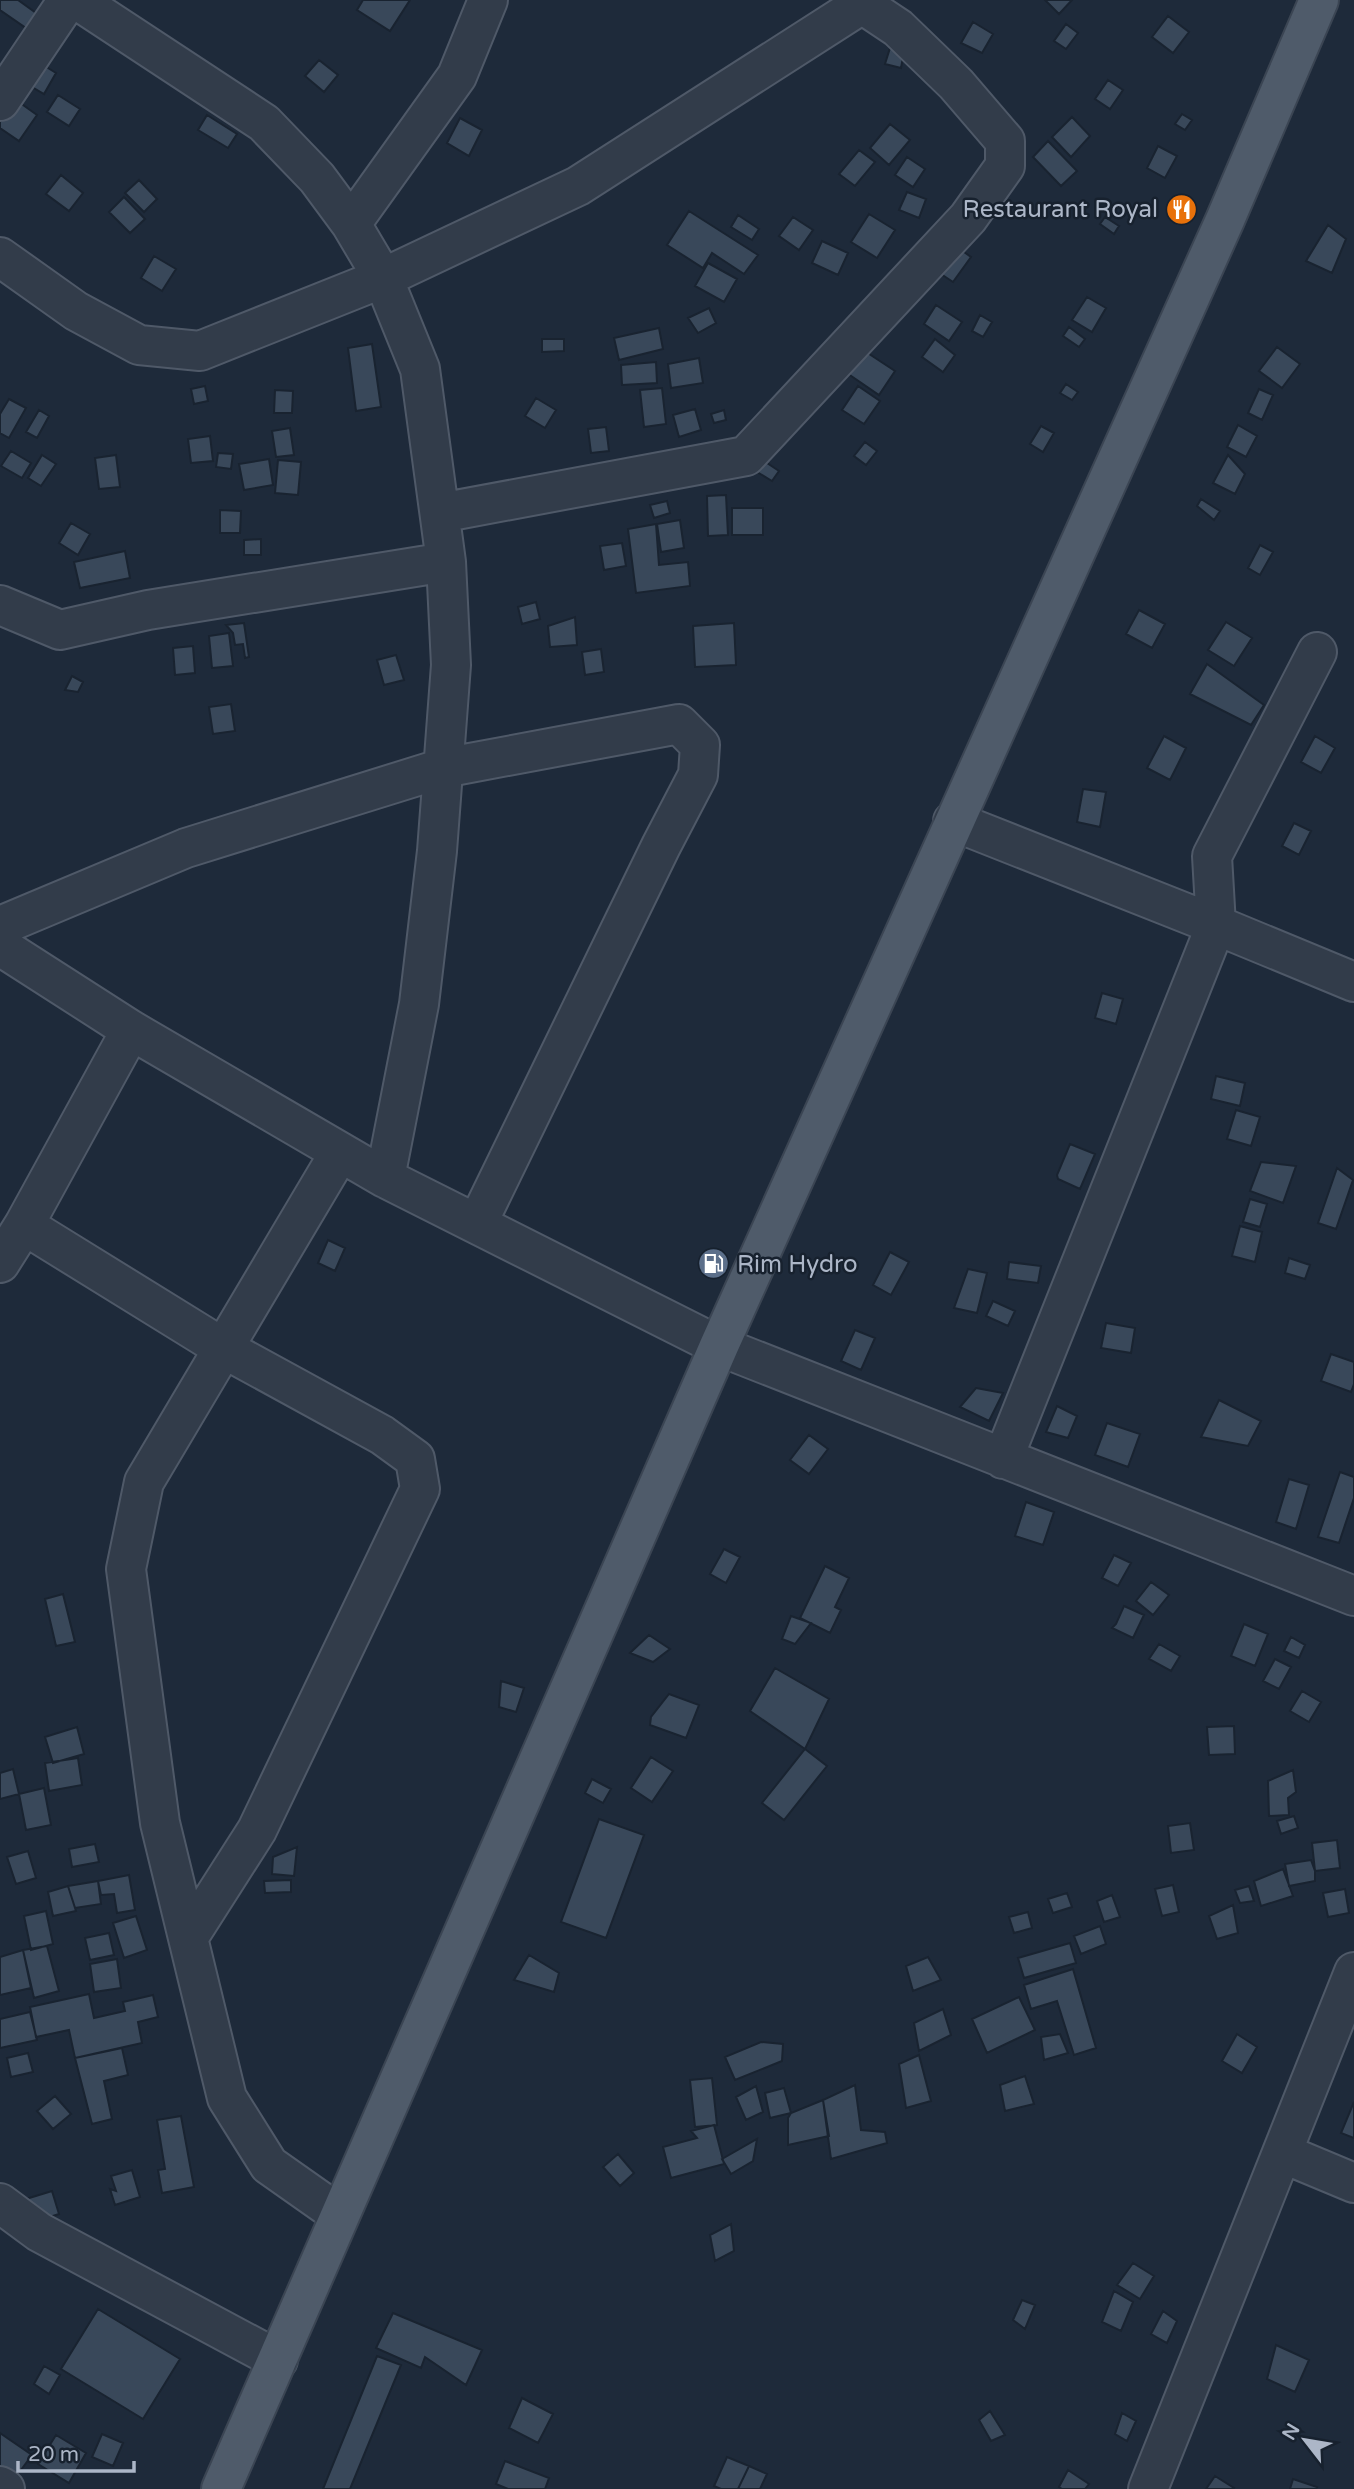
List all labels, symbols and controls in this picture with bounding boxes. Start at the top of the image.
restaurant icon: Restaurant Royal [1164,192,1198,226]
place label: Restaurant Royal [963,195,1158,224]
fuel station icon: Rim Hydro [697,1247,731,1281]
place label: Rim Hydro [737,1250,858,1279]
north arrow [1270,2405,1340,2475]
text: N [1278,2420,1305,2444]
scale bar [18,2430,133,2474]
text: 20 m [28,2442,79,2467]

